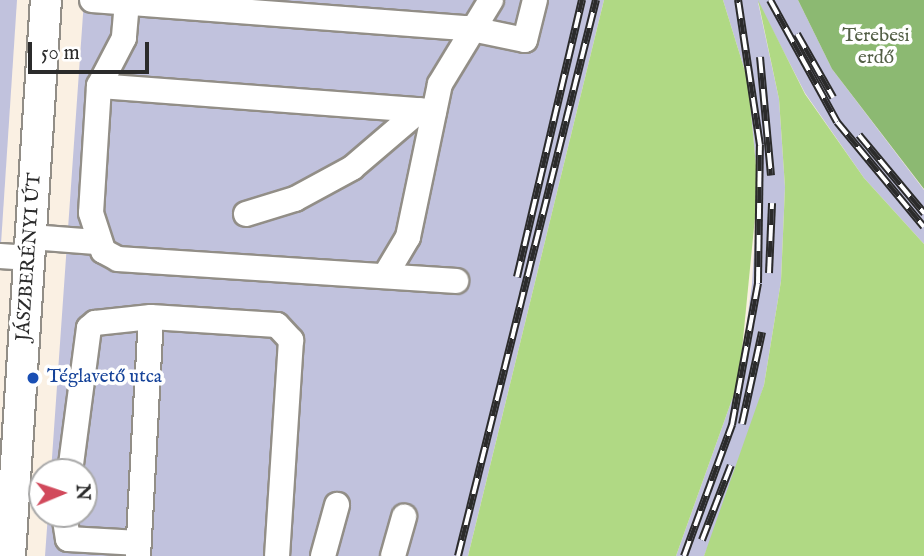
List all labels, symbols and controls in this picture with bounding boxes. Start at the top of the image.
park label: Terebesi erdő [842,26,910,70]
scale bar [32,28,152,72]
text: 50 m [41,40,80,67]
street label: JÁSZBERÉNYI ÚT [13,172,47,342]
place label: Téglavető utca [47,367,162,389]
marker: Téglavető utca [25,370,41,386]
north arrow [28,458,98,528]
text: N [70,484,94,501]

